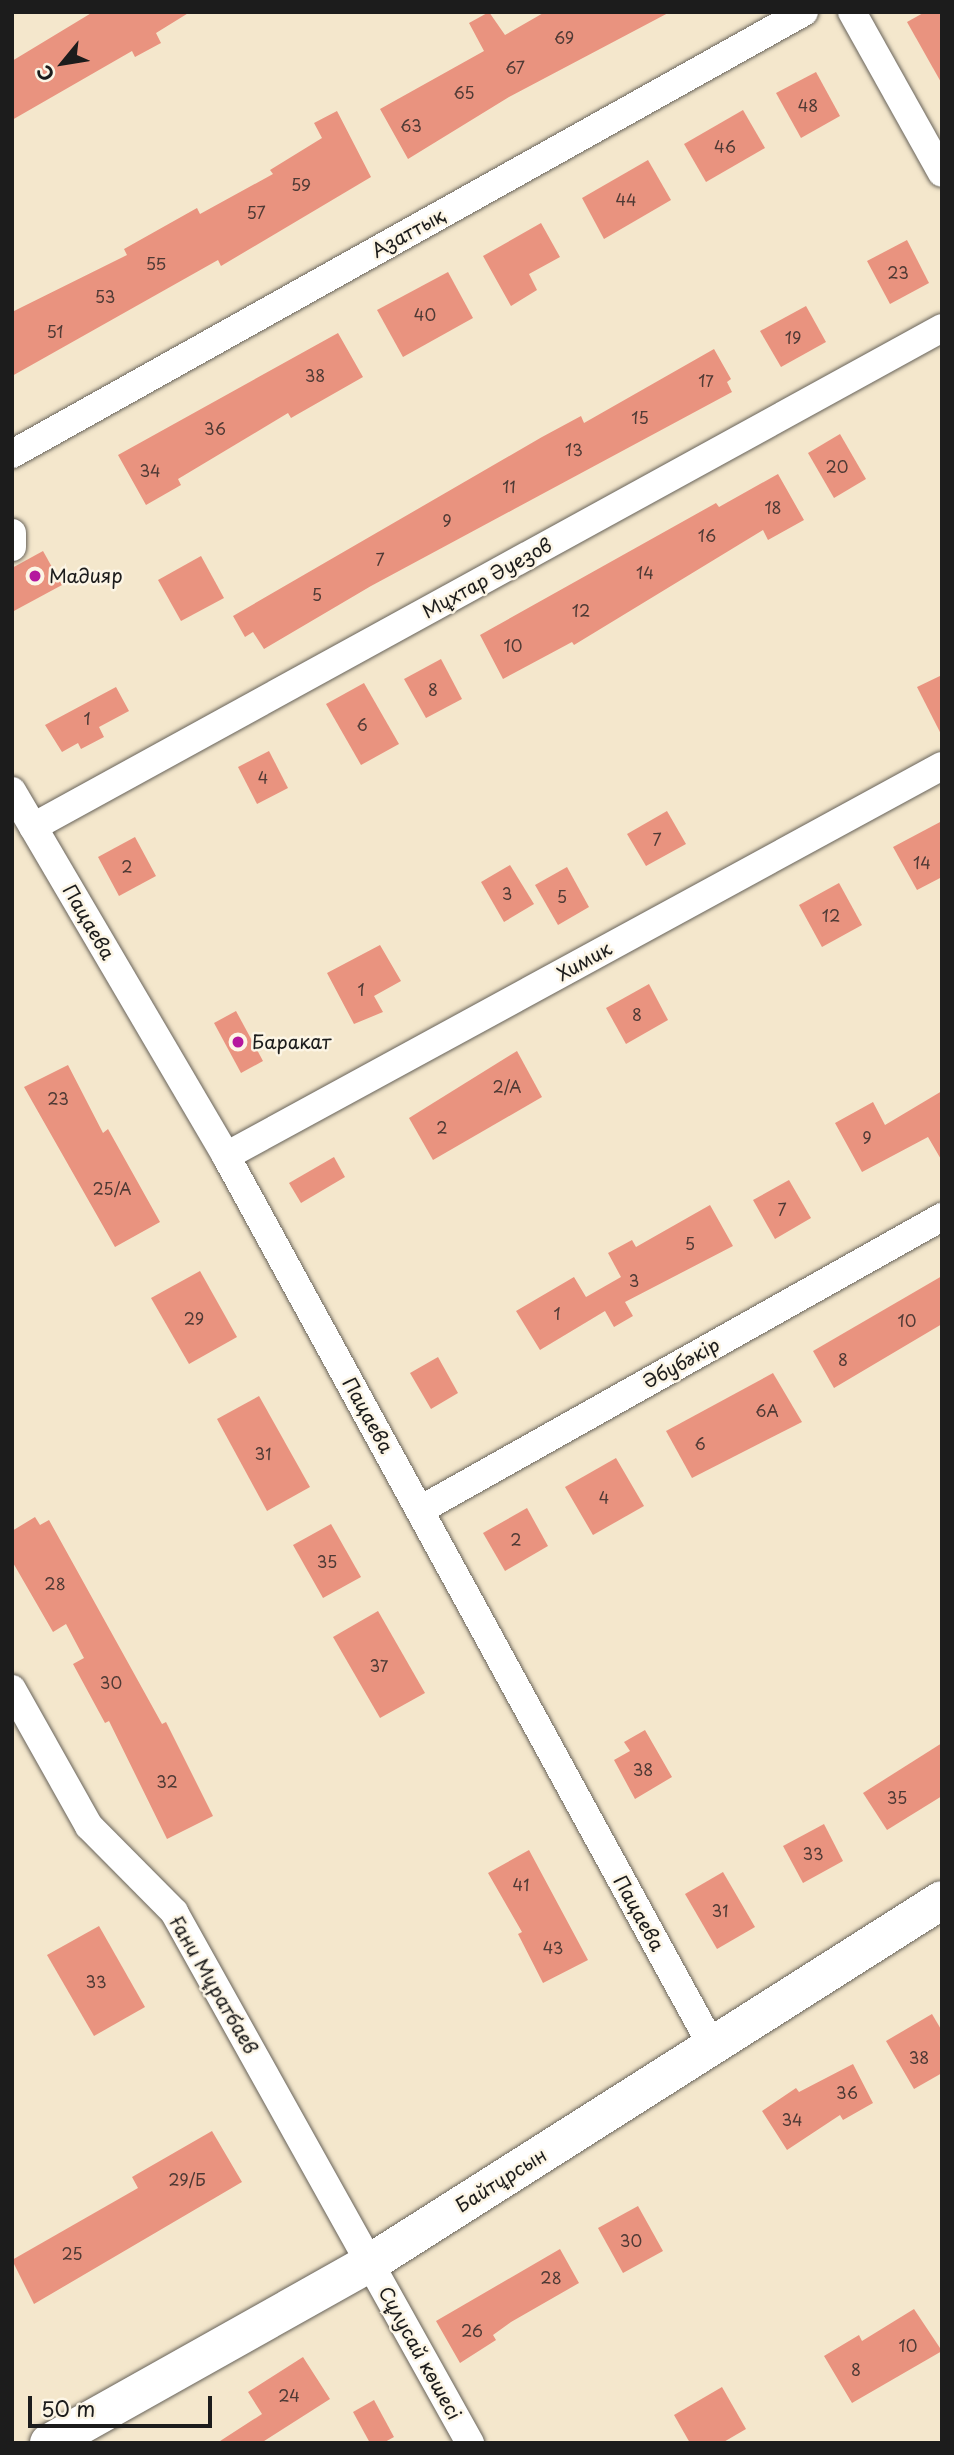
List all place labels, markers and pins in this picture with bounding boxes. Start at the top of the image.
place label: Мадияр [49,565,123,587]
marker: Мадияр [27,568,43,584]
place label: Баракат [252,1031,331,1053]
marker: Баракат [230,1034,246,1050]

